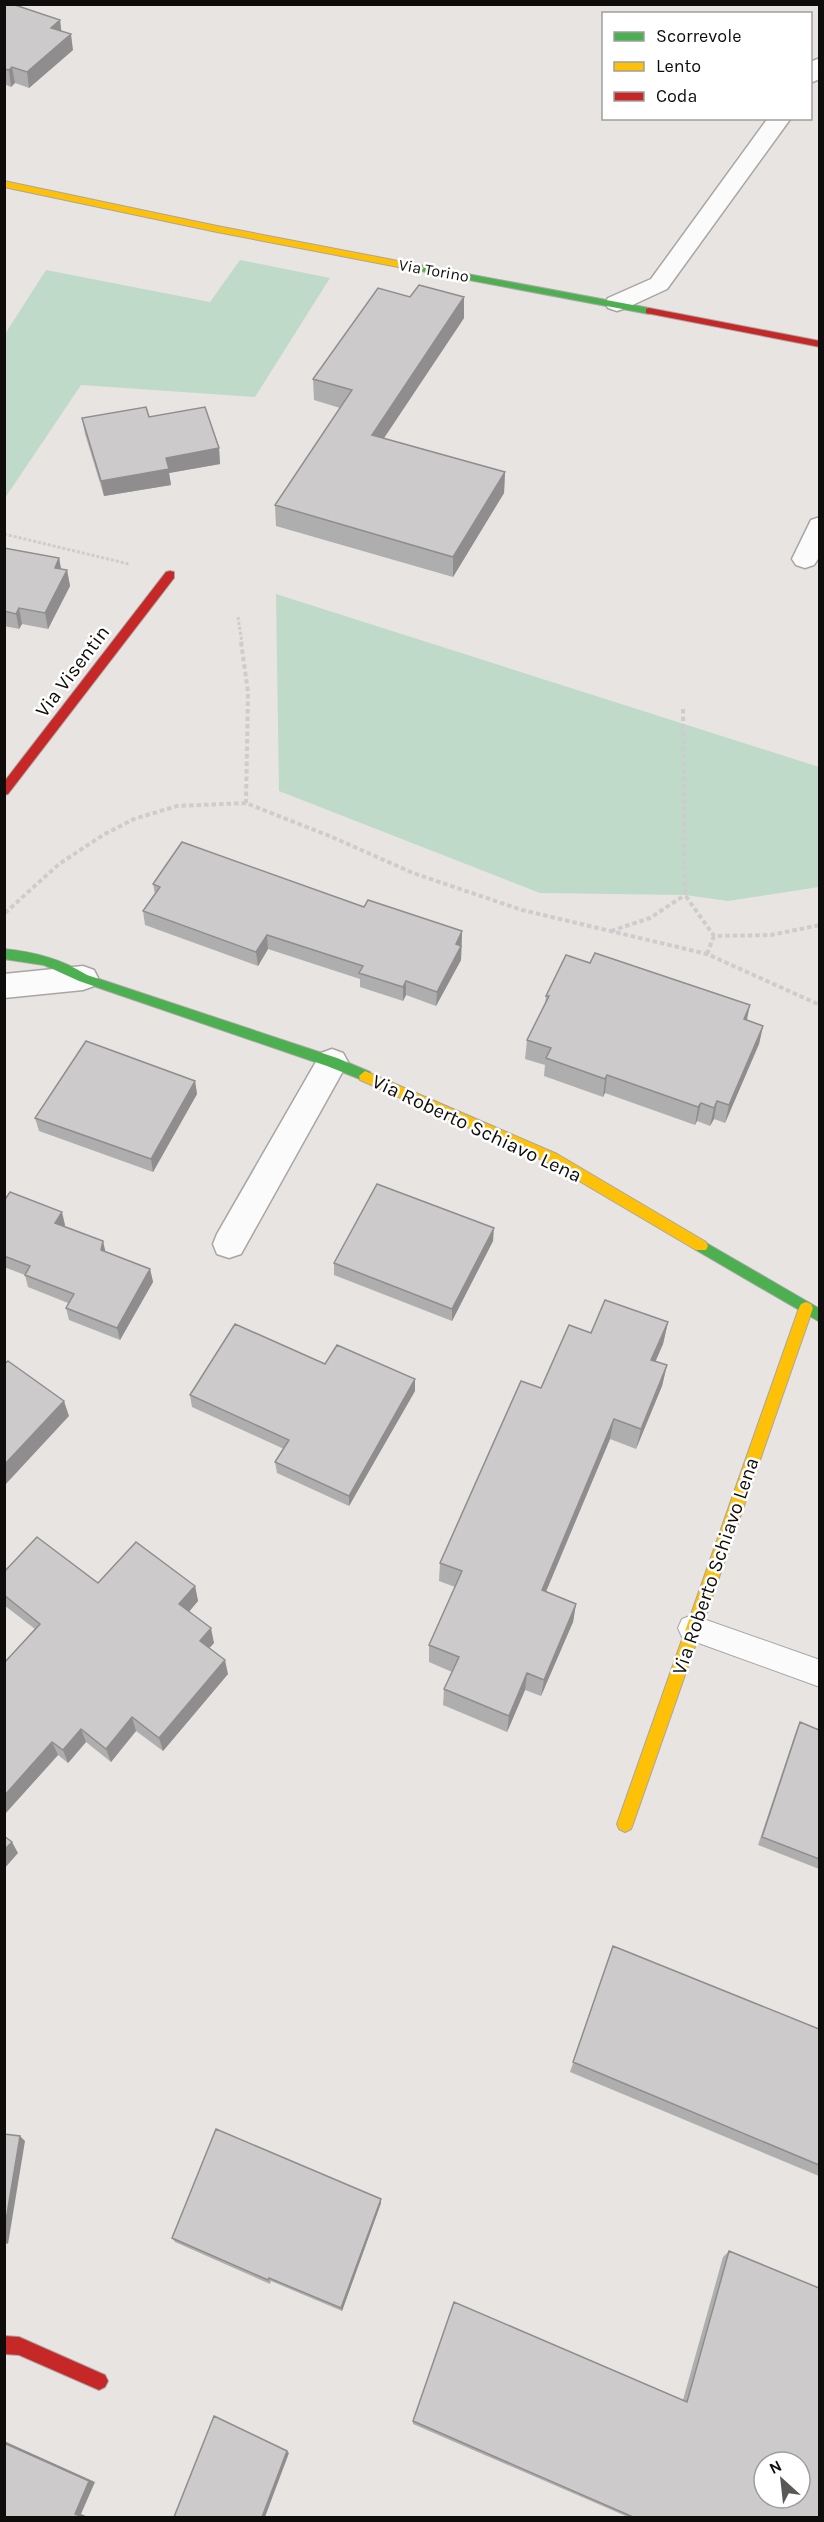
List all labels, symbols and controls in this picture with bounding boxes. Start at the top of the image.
legend [602,12,812,120]
text: Scorrevole [656,25,741,47]
text: Lento [656,55,701,77]
text: Coda [656,85,697,107]
street label: Via Torino [397,255,470,286]
street label: Via Visentin [31,621,114,722]
street label: Via Roberto Schiavo Lena [368,1070,585,1187]
street label: Via Roberto Schiavo Lena [667,1454,764,1678]
north arrow [752,2450,812,2510]
text: N [766,2456,785,2478]

